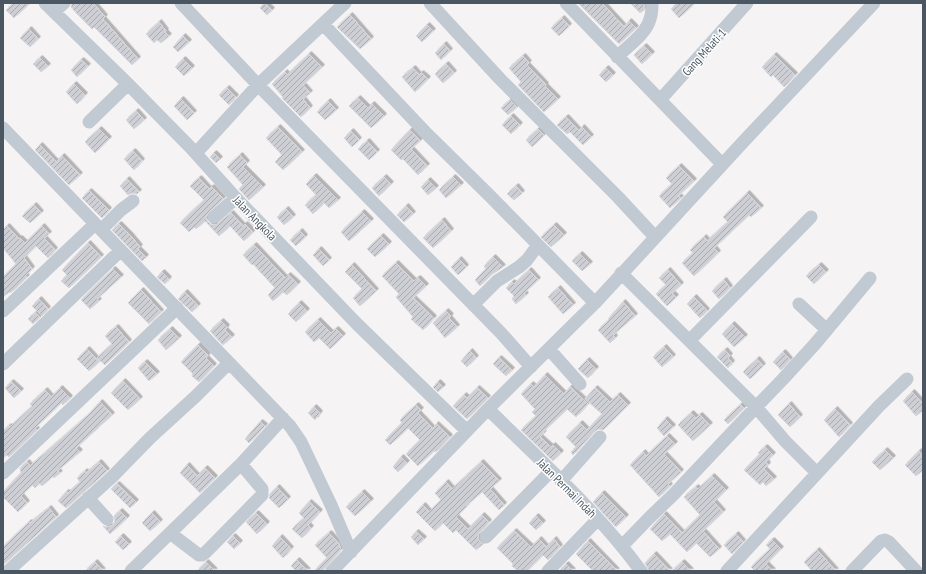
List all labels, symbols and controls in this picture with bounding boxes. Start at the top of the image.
street label: Gang Melati-1 [679,25,729,79]
street label: Jalan Angkola [229,192,280,244]
street label: Jalan Permai Indah [534,455,600,521]

